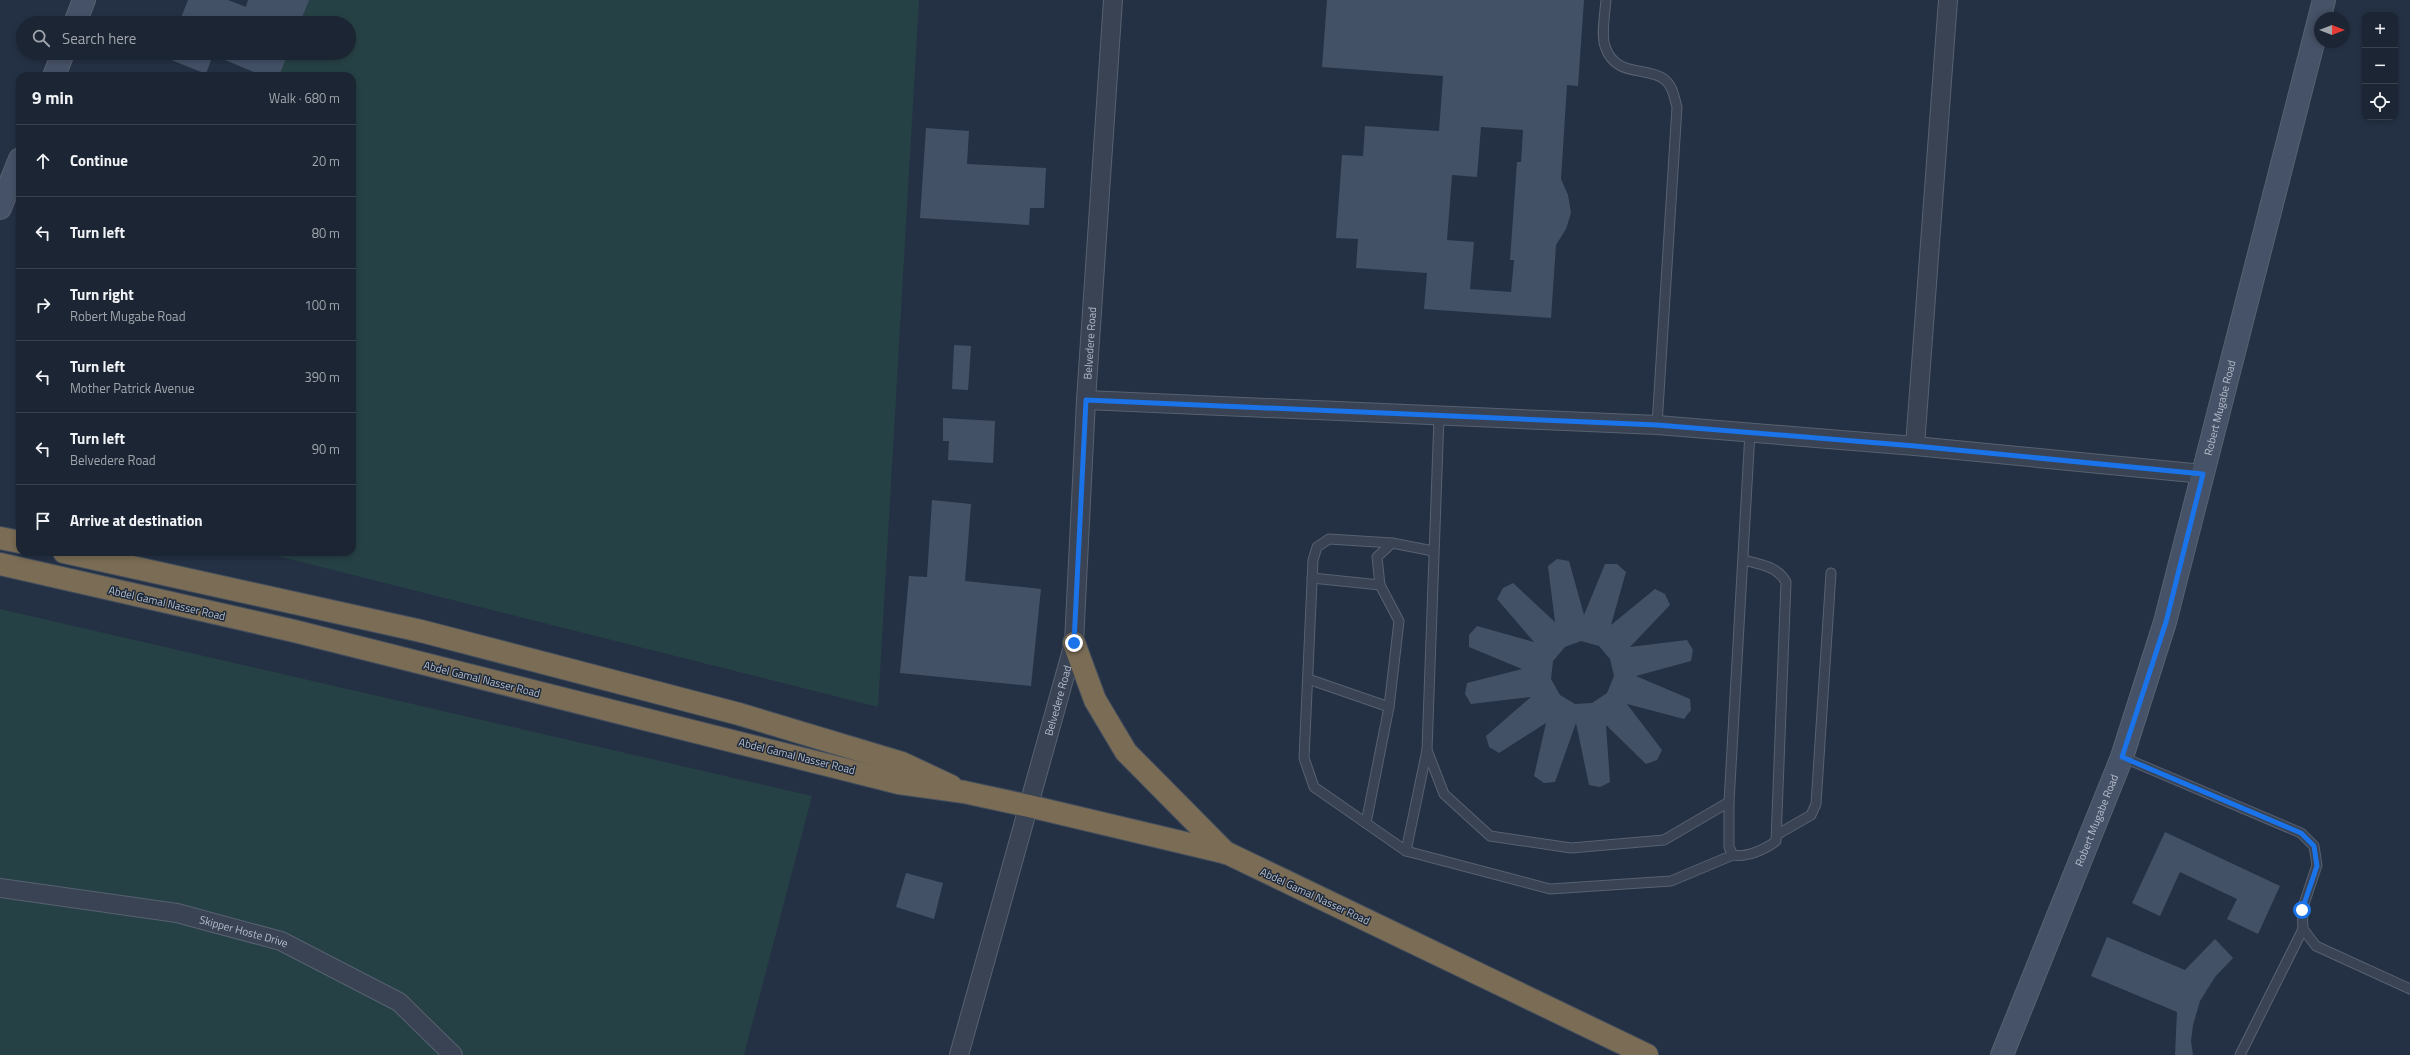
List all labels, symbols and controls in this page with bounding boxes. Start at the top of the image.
north arrow [2314,12,2350,48]
map controls [2362,12,2398,120]
button: + [2362,12,2398,48]
search box [16,16,356,60]
icon: search [30,27,52,49]
text: Search here [62,27,136,50]
button: − [2362,48,2398,84]
button: locate [2362,84,2398,120]
text: 9 min [32,85,73,111]
text: Walk · 680 m [269,88,340,108]
text: Continue [70,149,128,172]
icon: ahead [32,150,54,172]
text: 20 m [312,151,340,171]
text: Turn left [70,221,125,244]
icon: left [32,222,54,244]
text: 80 m [312,223,340,243]
text: Turn right [70,283,134,306]
icon: right [32,294,54,316]
text: 100 m [304,295,340,315]
text: Robert Mugabe Road [70,306,186,326]
street label: Belvedere Road [1079,306,1100,380]
text: Turn left [70,355,125,378]
street label: Robert Mugabe Road [2200,358,2240,457]
icon: left [32,366,54,388]
text: 390 m [304,367,340,387]
text: Mother Patrick Avenue [70,378,195,398]
text: Turn left [70,427,125,450]
icon: left [32,438,54,460]
text: 90 m [312,439,340,459]
text: Belvedere Road [70,450,156,470]
text: Arrive at destination [70,509,203,532]
icon: arrive [32,510,54,532]
street label: Abdel Gamal Nasser Road [107,582,227,624]
route end [1065,634,1083,652]
street label: Abdel Gamal Nasser Road [422,657,542,701]
street label: Belvedere Road [1040,663,1075,738]
street label: Abdel Gamal Nasser Road [737,734,857,778]
street label: Robert Mugabe Road [2071,772,2122,869]
street label: Abdel Gamal Nasser Road [1258,864,1373,929]
route start [2293,901,2311,919]
street label: Skipper Hoste Drive [198,911,291,952]

